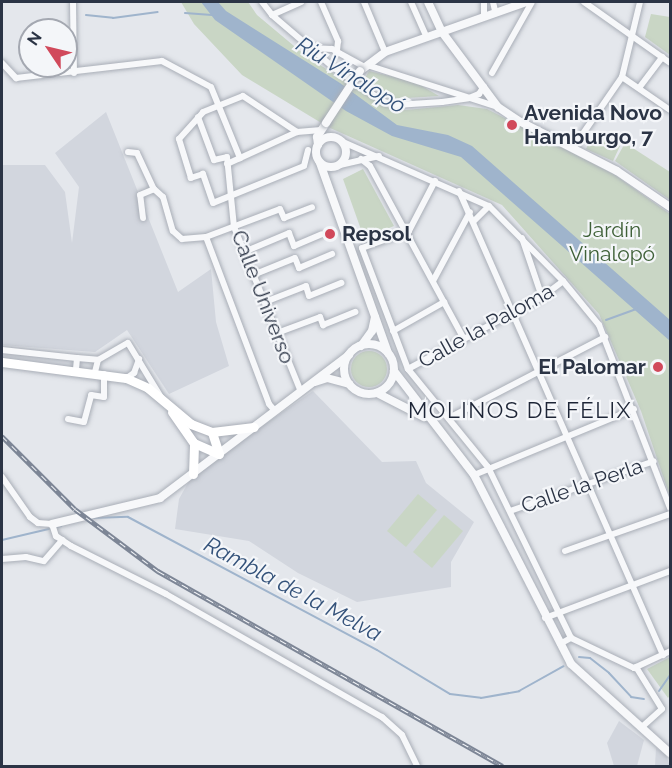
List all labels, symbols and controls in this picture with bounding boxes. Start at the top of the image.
north arrow [18,18,78,78]
text: N [23,28,46,49]
water label: Riu Vinalopó [291,31,411,119]
place label: Avenida Novo Hamburgo, 7 [524,100,662,150]
marker: Avenida Novo Hamburgo, 7 [505,118,519,132]
park label: Jardín Vinalopó [569,217,655,267]
place label: Repsol [342,221,411,247]
street label: Calle Universo [226,227,300,367]
marker: Repsol [323,227,337,241]
street label: Calle la Paloma [414,278,558,374]
place label: El Palomar [538,354,646,380]
marker: El Palomar [651,360,665,374]
district label: MOLINOS DE FÉLIX [408,398,632,424]
street label: Calle la Perla [518,453,646,519]
water label: Rambla de la Melva [200,531,386,647]

